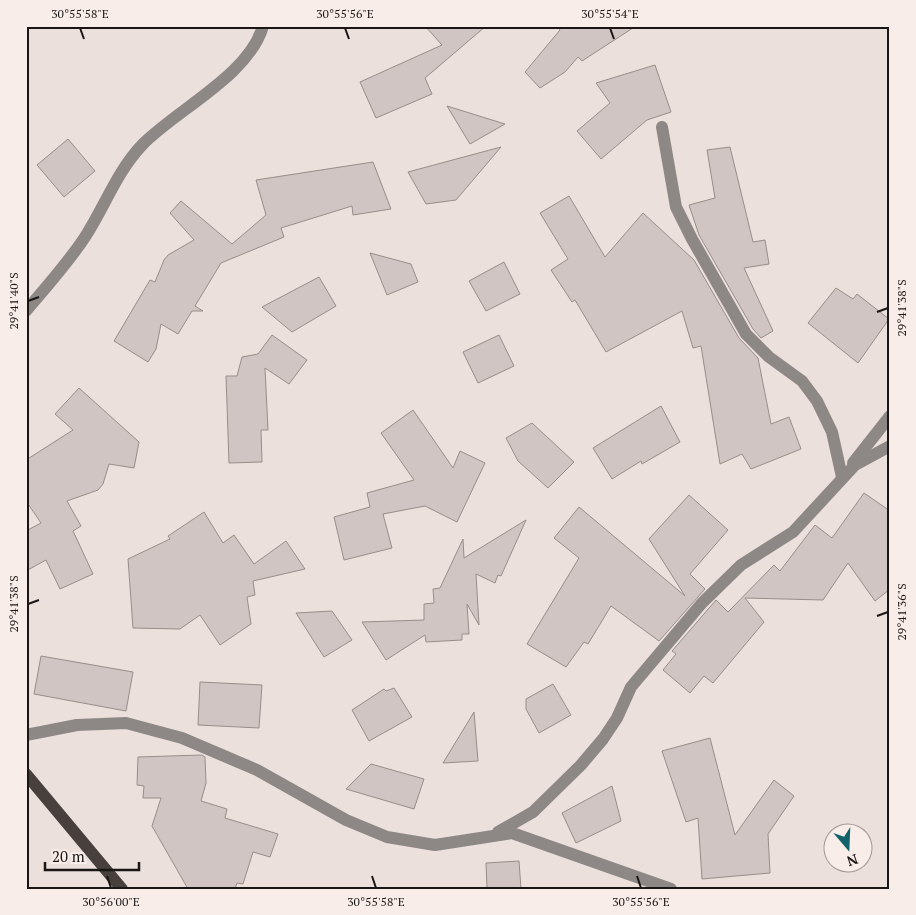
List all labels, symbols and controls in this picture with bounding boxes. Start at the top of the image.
text: 30°55'58"E [51,6,109,21]
text: 30°55'56"E [316,6,374,21]
text: 30°55'54"E [581,6,639,21]
text: 29°41'40"S [6,272,21,330]
text: 29°41'38"S [894,279,909,337]
text: 29°41'38"S [6,575,21,633]
text: 29°41'36"S [894,583,909,641]
north arrow [824,822,874,872]
scale bar [45,840,139,872]
text: 20 m [52,846,85,866]
text: N [844,850,861,872]
text: 30°56'00"E [82,894,140,909]
text: 30°55'58"E [347,894,405,909]
text: 30°55'56"E [612,894,670,909]

